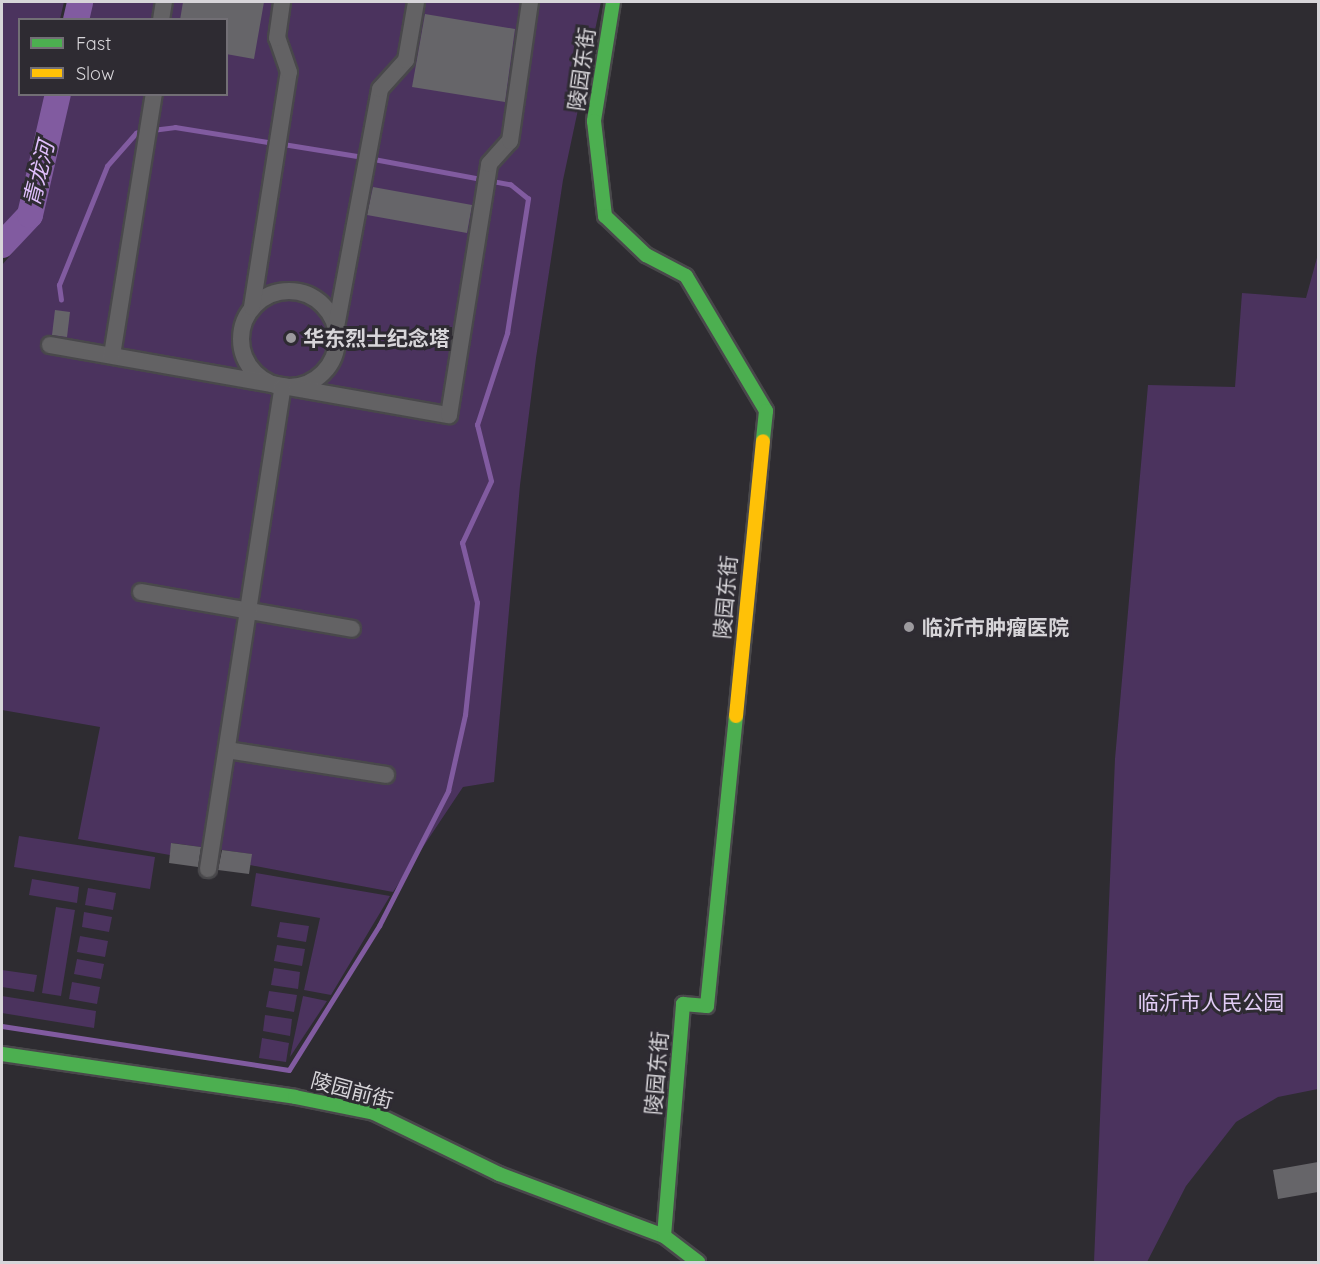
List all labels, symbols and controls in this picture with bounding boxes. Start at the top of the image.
legend [18,18,228,96]
street label: 陵园东街 [563,26,599,112]
text: Fast [76,32,111,55]
text: Slow [76,62,114,85]
water label: 青龙河 [18,139,60,209]
place label: 华东烈士纪念塔 [303,325,450,351]
marker: 华东烈士纪念塔 [284,331,298,345]
street label: 陵园东街 [709,554,741,640]
place label: 临沂市肿瘤医院 [922,614,1069,640]
marker: 临沂市肿瘤医院 [900,618,918,636]
park label: 临沂市人民公园 [1138,989,1284,1015]
street label: 陵园东街 [640,1030,672,1116]
street label: 陵园前街 [308,1067,396,1113]

